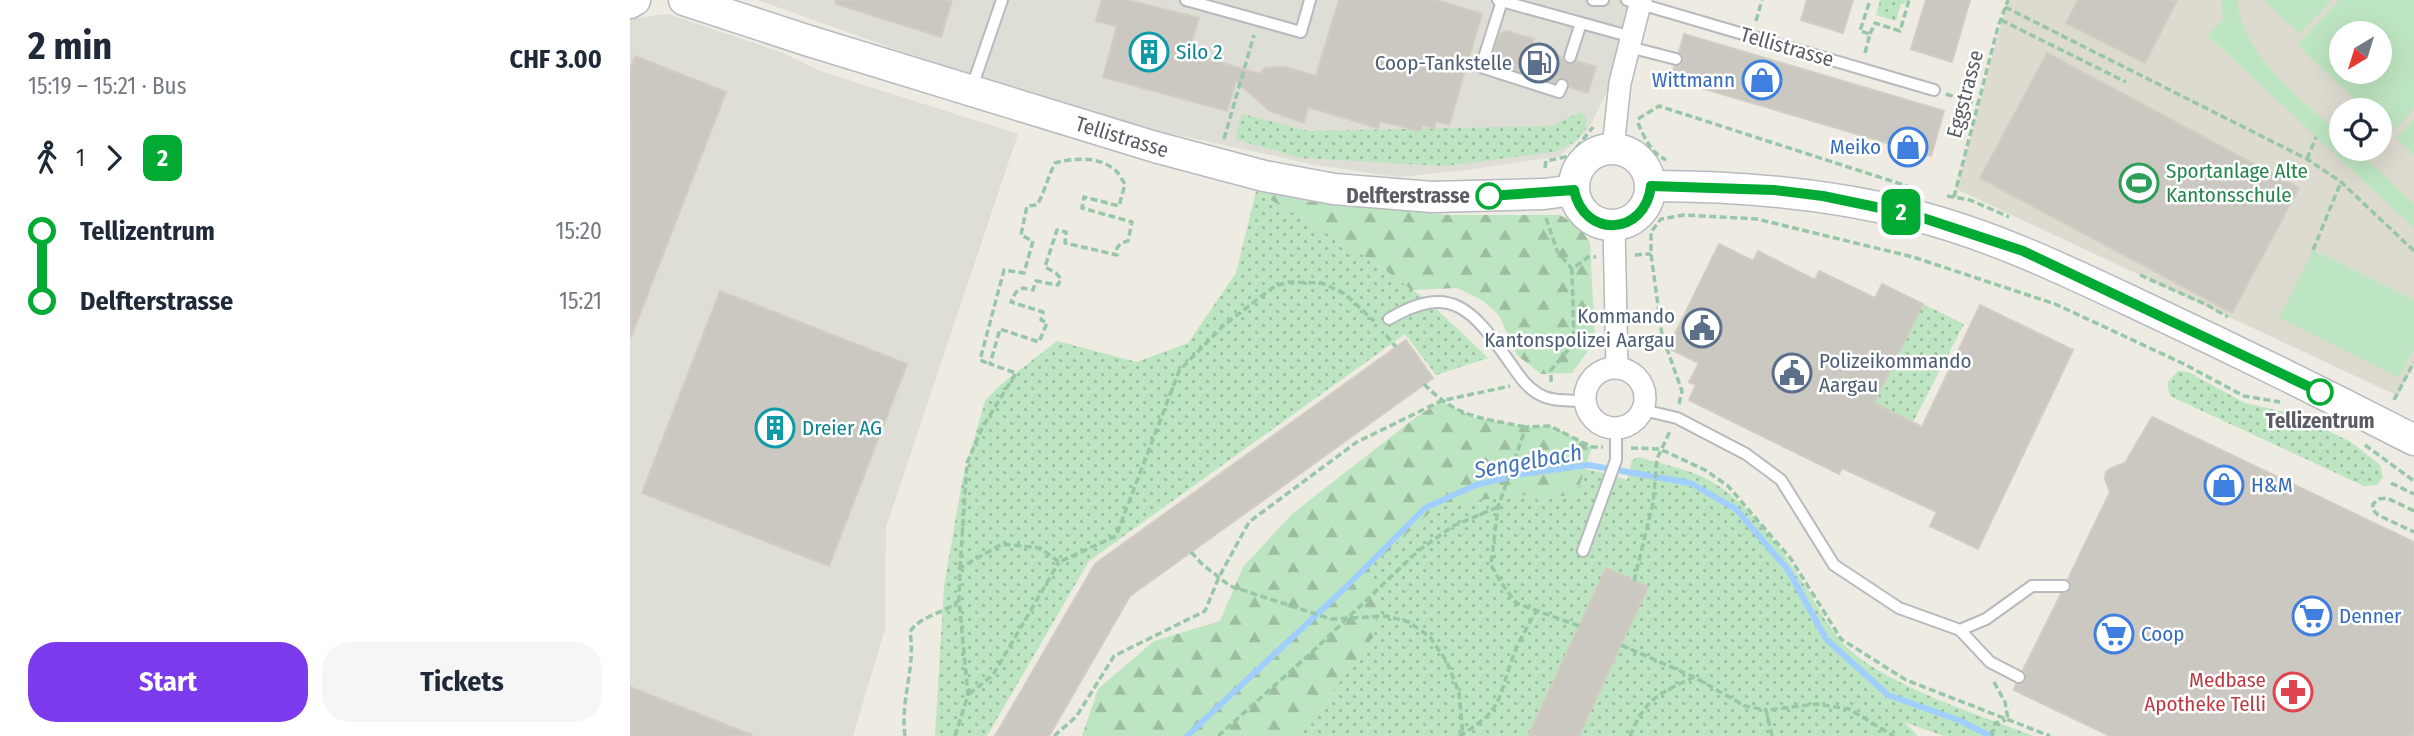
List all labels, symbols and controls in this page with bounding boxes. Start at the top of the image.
street label: Tellistrasse [1737,21,1837,73]
north arrow [2329,21,2392,84]
map controls [2329,21,2392,161]
text: 2 min [28,23,112,69]
building icon: Silo 2 [1128,31,1170,73]
place label: Silo 2 [1176,39,1222,65]
fuel station icon: Coop-Tankstelle [1518,42,1560,84]
text: CHF 3.00 [510,44,602,75]
street label: Eggstrasse [1941,47,1989,141]
place label: Coop-Tankstelle [1375,50,1512,76]
shop icon: Wittmann [1741,59,1783,101]
place label: Wittmann [1652,67,1735,93]
text: 15:19 – 15:21 · Bus [28,72,186,100]
button: locate [2329,98,2392,161]
street label: Tellistrasse [1072,111,1172,163]
shop icon: Meiko [1887,126,1929,168]
place label: Meiko [1830,134,1881,160]
icon: walk [28,139,66,177]
icon: forward [95,139,133,177]
text: 1 [76,144,85,172]
text: 2 [157,144,168,172]
place label: Sportanlage Alte Kantonsschule [2166,158,2308,208]
sports icon: Sportanlage Alte Kantonsschule [2118,162,2160,204]
place label: Delfterstrasse [1346,183,1470,209]
marker: Delfterstrasse [1476,183,1502,209]
line badge: 2 [1878,189,1924,235]
text: 2 [1895,198,1907,226]
text: Tellizentrum [80,216,215,247]
text: 15:20 [555,217,602,245]
text: Delfterstrasse [80,286,233,317]
text: 15:21 [559,287,602,315]
place label: Kommando Kantonspolizei Aargau [1484,303,1675,353]
public building icon: Kommando Kantonspolizei Aargau [1681,307,1723,349]
place label: Polizeikommando Aargau [1819,348,1972,398]
public building icon: Polizeikommando Aargau [1771,352,1813,394]
marker: Tellizentrum [2307,379,2333,405]
building icon: Dreier AG [754,407,796,449]
place label: Tellizentrum [2266,408,2374,434]
place label: Dreier AG [802,415,882,441]
water label: Sengelbach [1471,438,1584,484]
shop icon: H&M [2203,464,2245,506]
place label: H&M [2251,472,2293,498]
supermarket icon: Denner [2291,595,2333,637]
place label: Denner [2339,603,2402,629]
supermarket icon: Coop [2093,613,2135,655]
place label: Coop [2141,621,2185,647]
button: Start [28,642,308,722]
button: Tickets [322,642,602,722]
place label: Medbase Apotheke Telli [2144,667,2266,717]
pharmacy icon: Medbase Apotheke Telli [2272,671,2314,713]

